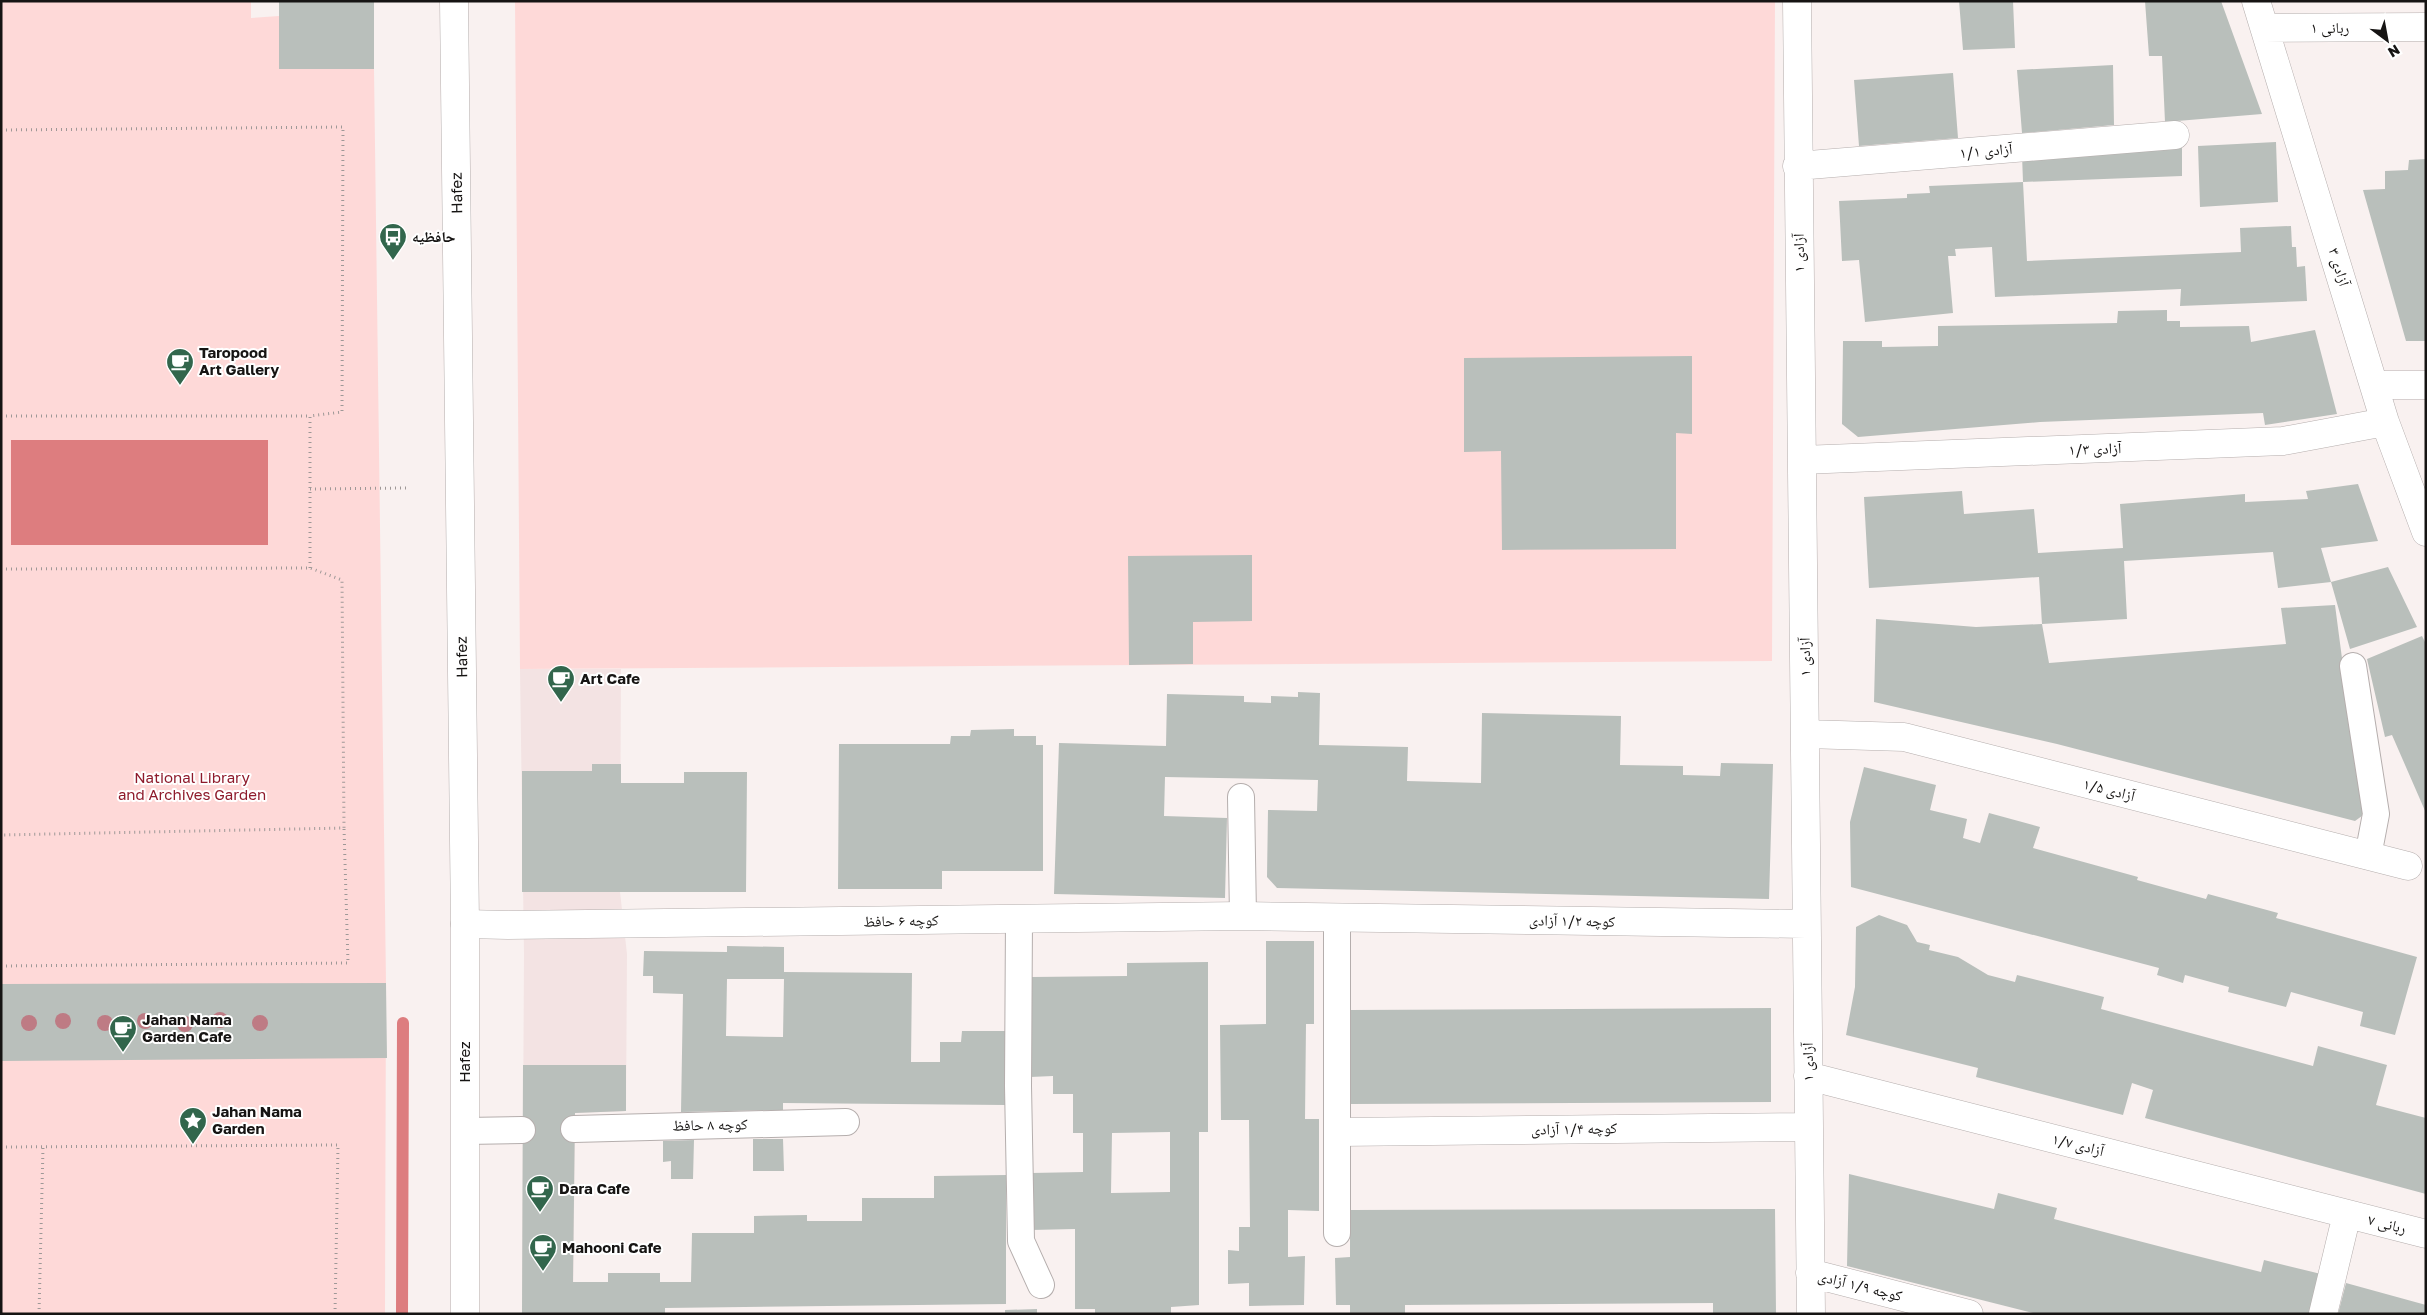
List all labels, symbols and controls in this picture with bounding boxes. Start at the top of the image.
north arrow [2362,15,2412,65]
street label: ربانی ۱ [2311,18,2350,38]
text: N [2385,41,2403,61]
street label: آزادی ۱/۱ [1959,139,2014,163]
street label: Hafez [447,172,465,214]
bus stop icon: حافظیه [378,222,408,261]
place label: حافظیه [412,227,456,245]
street label: آزادی ۱ [1789,232,1809,273]
street label: ۳ آزادی [2324,245,2355,290]
place label: Taropood Art Gallery [199,343,279,378]
cafe icon: Taropood Art Gallery [165,347,195,386]
street label: آزادی ۱/۳ [2068,438,2123,460]
street label: Hafez [452,636,470,678]
street label: آزادی ۱ [1795,636,1815,677]
cafe icon: Art Cafe [546,664,576,703]
place label: Art Cafe [580,669,640,687]
park label: National Library and Archives Garden [118,768,266,803]
street label: آزادی ۱/۵ [2081,774,2138,806]
street label: کوچه ۶ حافظ [863,910,939,931]
street label: کوچه ۱/۲ آزادی [1529,910,1615,932]
place label: Jahan Nama Garden Cafe [142,1010,232,1045]
cafe icon: Jahan Nama Garden Cafe [108,1014,138,1053]
street label: Hafez [455,1041,473,1083]
street label: آزادی ۱ [1798,1041,1818,1082]
place label: Jahan Nama Garden [212,1102,302,1137]
place icon: Jahan Nama Garden [178,1106,208,1145]
street label: کوچه ۸ حافظ [672,1114,748,1135]
street label: کوچه ۱/۴ آزادی [1531,1118,1617,1140]
street label: آزادی ۱/۷ [2050,1129,2107,1161]
cafe icon: Dara Cafe [525,1174,555,1213]
place label: Dara Cafe [559,1179,630,1197]
street label: ربانی ۷ [2366,1210,2408,1238]
cafe icon: Mahooni Cafe [528,1233,558,1272]
place label: Mahooni Cafe [562,1238,662,1256]
street label: کوچه ۱/۹ آزادی [1816,1266,1904,1306]

